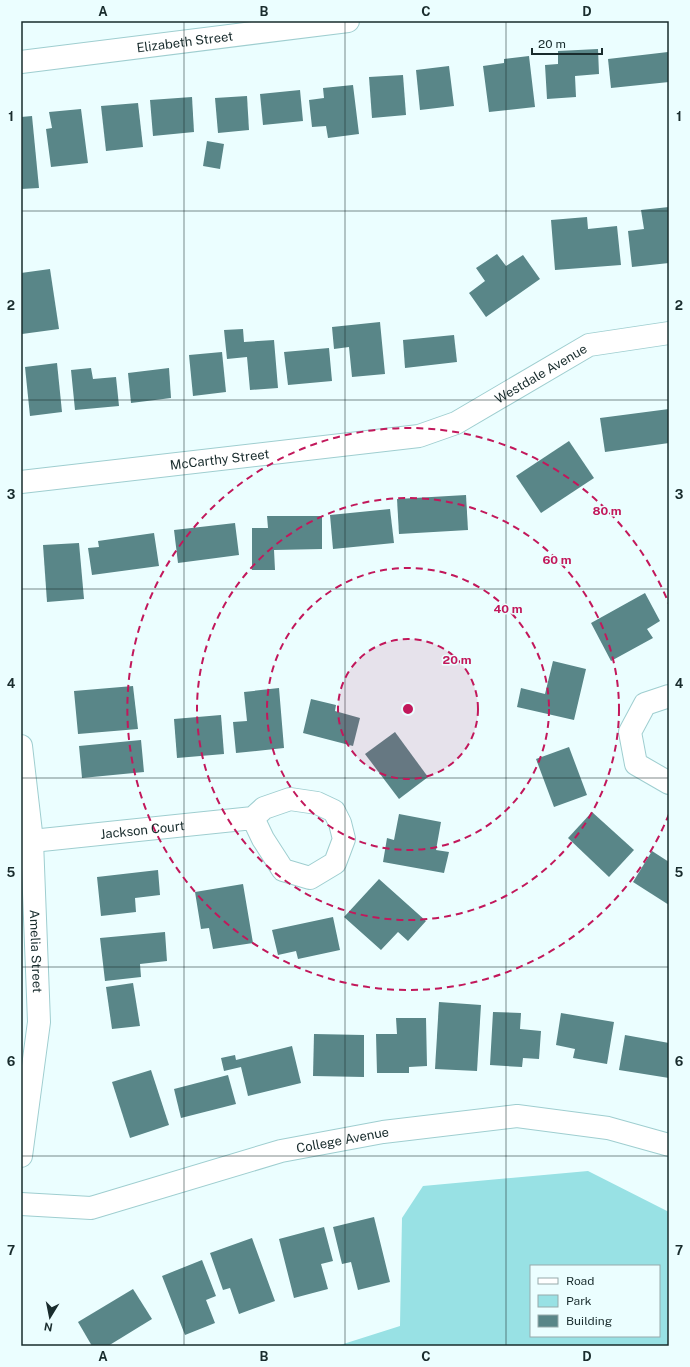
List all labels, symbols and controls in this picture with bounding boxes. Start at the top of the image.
text: A [98,4,108,19]
text: B [260,4,269,19]
text: C [421,4,431,19]
text: D [582,4,592,19]
street label: Elizabeth Street [136,28,234,55]
scale bar [532,30,602,56]
text: 20 m [538,37,566,51]
text: 1 [8,109,14,124]
text: 1 [676,109,682,124]
text: 2 [7,298,15,313]
text: 2 [675,298,683,313]
street label: Westdale Avenue [492,341,590,407]
street label: McCarthy Street [169,446,270,473]
text: 3 [7,487,16,502]
text: 3 [675,487,684,502]
text: 80 m [592,504,622,518]
text: 60 m [542,553,572,567]
text: 40 m [493,602,523,616]
text: 20 m [443,653,472,667]
text: 4 [7,676,16,691]
text: 4 [675,676,684,691]
centre of rings [401,702,415,716]
street label: Jackson Court [99,818,185,842]
text: 5 [7,865,16,880]
text: 5 [675,865,684,880]
street label: Amelia Street [27,909,45,993]
text: 6 [7,1054,16,1069]
text: 6 [675,1054,684,1069]
street label: College Avenue [295,1124,390,1156]
text: 7 [7,1243,15,1258]
text: 7 [675,1243,683,1258]
legend [530,1265,660,1337]
text: Road [566,1274,594,1288]
text: Park [566,1294,592,1308]
north arrow [30,1297,70,1337]
text: Building [566,1314,612,1328]
text: N [43,1320,54,1334]
text: A [98,1349,108,1364]
text: B [260,1349,269,1364]
text: C [421,1349,431,1364]
text: D [582,1349,592,1364]

